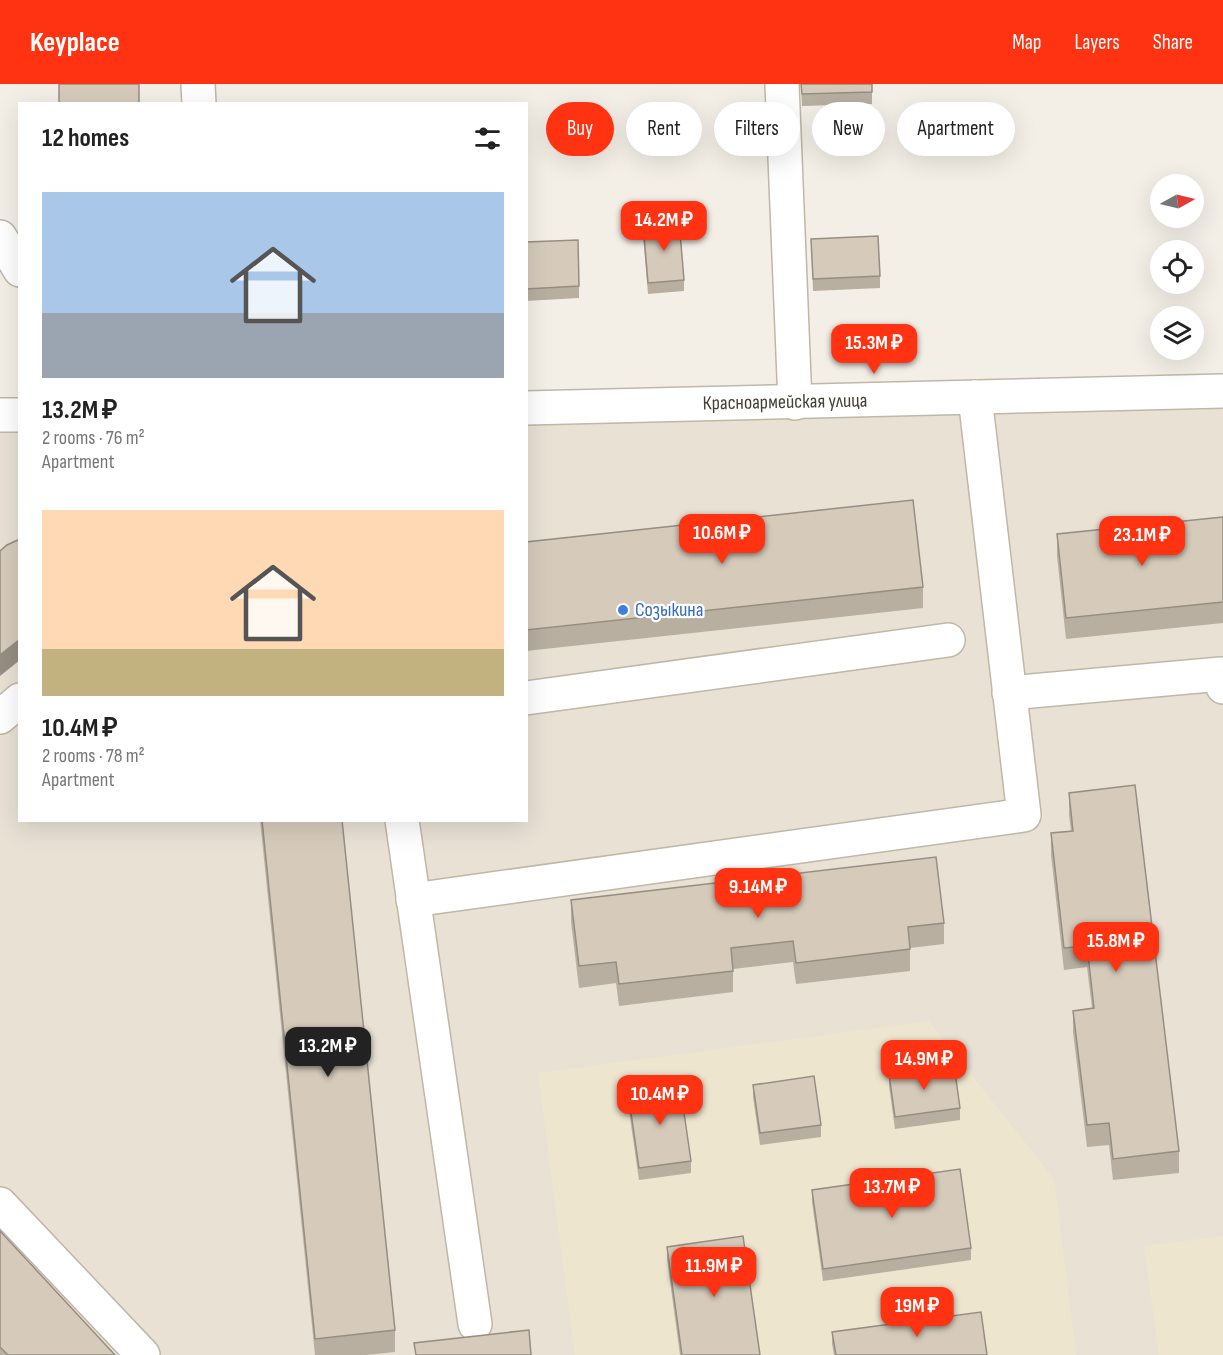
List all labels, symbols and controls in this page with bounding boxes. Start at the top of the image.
text: Keyplace [30,26,120,59]
text: Map [1012,30,1041,55]
text: Layers [1074,30,1120,55]
text: Share [1153,30,1193,55]
chip: Buy [546,102,614,156]
chip: Rent [626,102,702,156]
chip: Filters [714,102,800,156]
chip: New [812,102,885,156]
chip: Apartment [897,102,1015,156]
icon: filters [471,122,504,155]
text: 12 homes [42,123,129,154]
north arrow [1150,174,1204,228]
map controls [1150,174,1204,360]
pin: 14.2M ₽ [609,201,719,252]
text: 14.2M ₽ [635,208,693,232]
icon: home [219,231,327,339]
button: locate [1150,240,1204,294]
button: layers [1150,306,1204,360]
pin: 15.3M ₽ [819,324,929,375]
text: 15.3M ₽ [845,331,903,355]
street label: Красноармейская улица [702,389,868,415]
text: 13.2M ₽ [42,395,117,426]
text: 2 rooms · 76 m² [42,426,145,450]
text: Apartment [42,450,115,474]
pin: 10.6M ₽ [667,514,777,565]
pin: 23.1M ₽ [1087,516,1197,567]
text: 10.6M ₽ [693,521,751,545]
text: 23.1M ₽ [1113,523,1171,547]
icon: home [219,549,327,657]
place label: Созыкина [635,598,703,622]
marker: Созыкина [616,603,630,617]
text: 10.4M ₽ [42,713,118,744]
text: 2 rooms · 78 m² [42,744,145,768]
text: Apartment [42,768,115,792]
pin: 9.14M ₽ [703,868,813,919]
text: 9.14M ₽ [729,875,787,899]
pin: 15.8M ₽ [1061,922,1171,973]
text: 15.8M ₽ [1087,929,1145,953]
pin: 13.2M ₽ [273,1027,383,1078]
text: 13.2M ₽ [299,1034,357,1058]
pin: 14.9M ₽ [869,1040,979,1091]
text: 14.9M ₽ [895,1047,953,1071]
pin: 10.4M ₽ [605,1075,715,1126]
text: 10.4M ₽ [631,1082,689,1106]
pin: 13.7M ₽ [837,1168,947,1219]
text: 13.7M ₽ [864,1175,920,1199]
pin: 11.9M ₽ [659,1247,769,1298]
text: 11.9M ₽ [685,1254,743,1278]
pin: 19M ₽ [875,1287,959,1338]
text: 19M ₽ [895,1294,939,1318]

